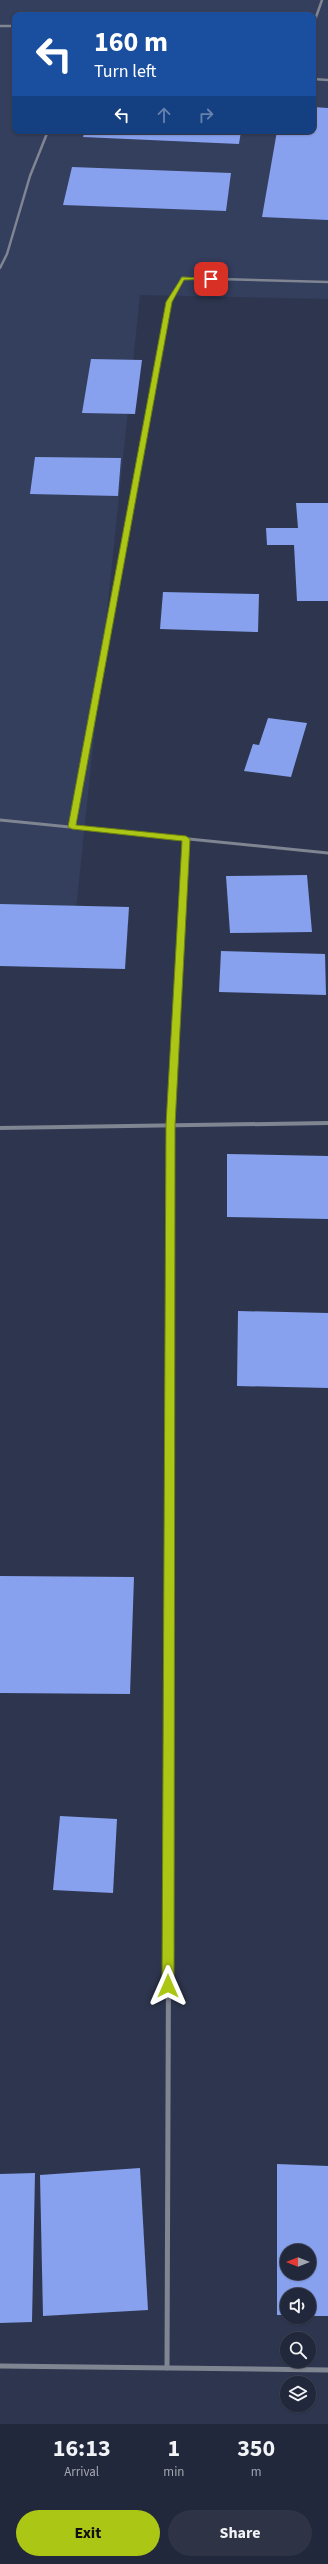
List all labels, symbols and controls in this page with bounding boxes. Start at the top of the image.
text: 160 m [94,22,168,62]
icon: left [28,28,80,80]
text: Turn left [94,59,156,84]
icon: left [111,104,133,126]
icon: ahead [153,104,175,126]
icon: right [195,104,217,126]
pin [194,262,228,296]
icon: arrive [200,268,222,290]
position arrow [147,1965,189,2007]
north arrow [280,2244,316,2280]
map controls [280,2244,316,2412]
button: sound [280,2288,316,2324]
button: search [280,2332,316,2368]
button: layers [280,2376,316,2412]
text: 16:13 [53,2431,111,2466]
text: 1 [168,2431,180,2466]
text: 350 [237,2431,275,2466]
text: Arrival [64,2463,99,2481]
text: min [163,2463,184,2481]
text: m [251,2463,262,2481]
button: Exit [16,2510,160,2556]
button: Share [168,2510,312,2556]

